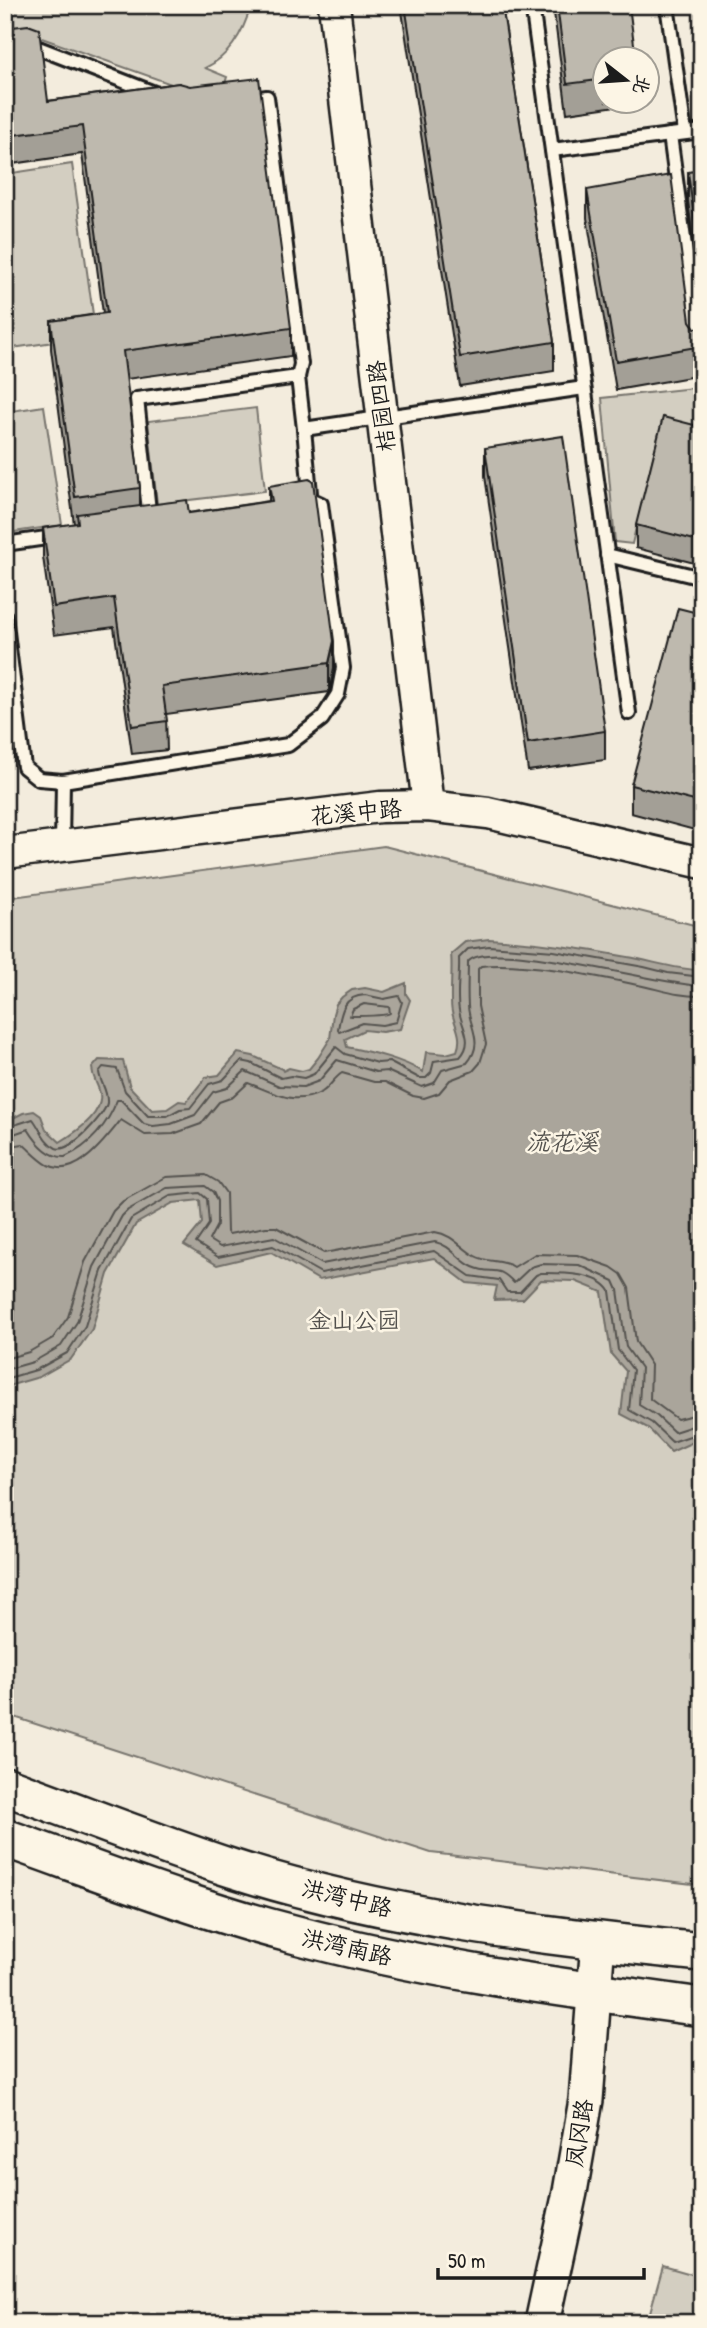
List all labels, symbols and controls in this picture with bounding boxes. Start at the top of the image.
north arrow [592,46,662,116]
text: 北 [627,72,657,98]
street label: 桔园四路 [360,359,401,454]
street label: 花溪中路 [309,792,403,831]
water label: 流花溪 [526,1125,600,1157]
park label: 金山公园 [308,1304,400,1335]
street label: 洪湾中路 [299,1871,396,1924]
street label: 洪湾南路 [299,1921,395,1972]
street label: 凤冈路 [558,2096,599,2169]
scale bar [438,2237,644,2281]
text: 50 m [448,2246,485,2275]

